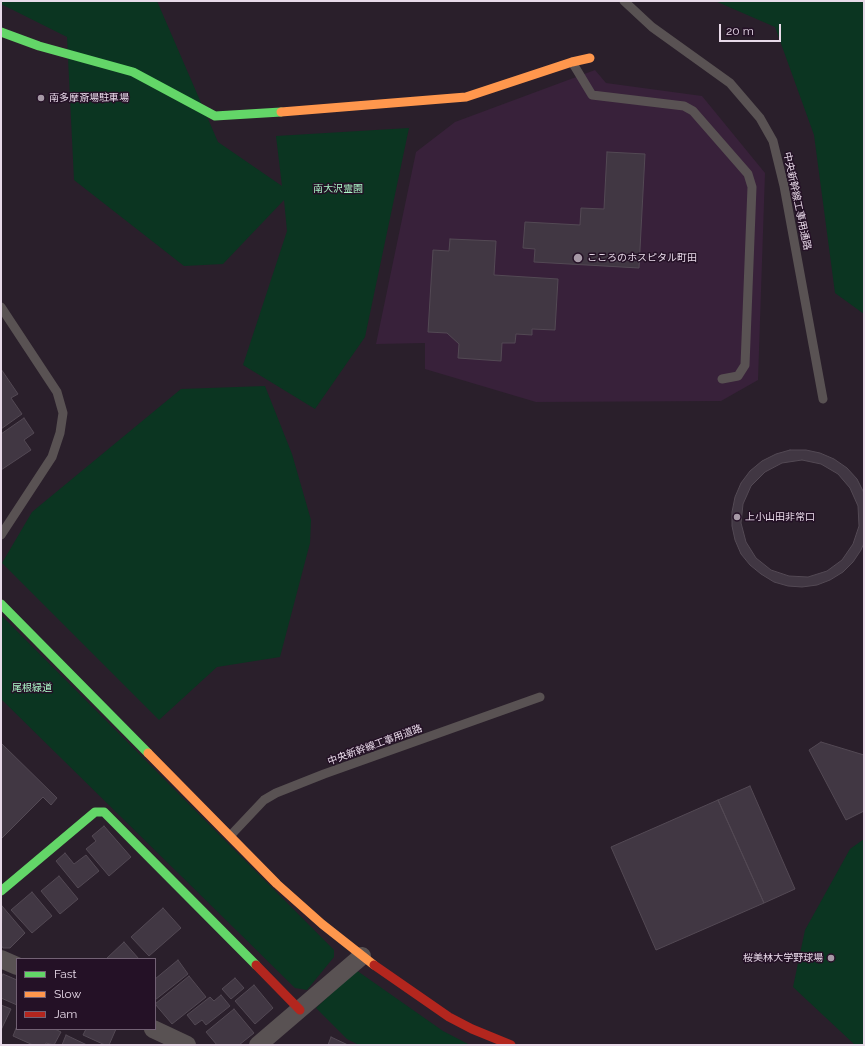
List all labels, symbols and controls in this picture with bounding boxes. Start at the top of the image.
scale bar [721,16,783,42]
text: 20 m [726,24,754,38]
place label: 南多摩斎場駐車場 [49,92,129,104]
marker: 南多摩斎場駐車場 [36,93,46,103]
street label: 中央新幹線工事用通路 [781,151,813,251]
park label: 南大沢霊園 [313,183,363,195]
marker: こころのホスピタル町田 [572,252,584,264]
place label: こころのホスピタル町田 [587,252,697,264]
place label: 上小山田非常口 [745,511,815,523]
marker: 上小山田非常口 [732,512,742,522]
park label: 尾根緑道 [12,682,52,694]
street label: 中央新幹線工事用道路 [326,722,424,768]
place label: 桜美林大学野球場 [743,952,823,964]
marker: 桜美林大学野球場 [826,953,836,963]
legend [16,958,156,1030]
text: Fast [54,967,77,981]
text: Slow [54,987,81,1001]
text: Jam [54,1007,77,1021]

